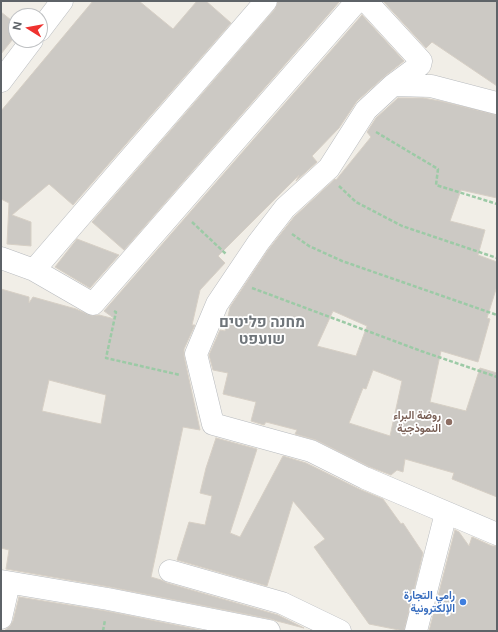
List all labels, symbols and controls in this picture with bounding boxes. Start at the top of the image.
north arrow [8,8,48,48]
text: N [10,20,25,31]
district label: מחנה פליטים שועפט [219,313,305,348]
place label: روضة البراء النموذجية [393,409,441,435]
marker: روضة البراء النموذجية [444,417,454,427]
place label: رامي التجارة الإلكترونية [404,589,455,615]
marker: رامي التجارة الإلكترونية [458,597,468,607]

